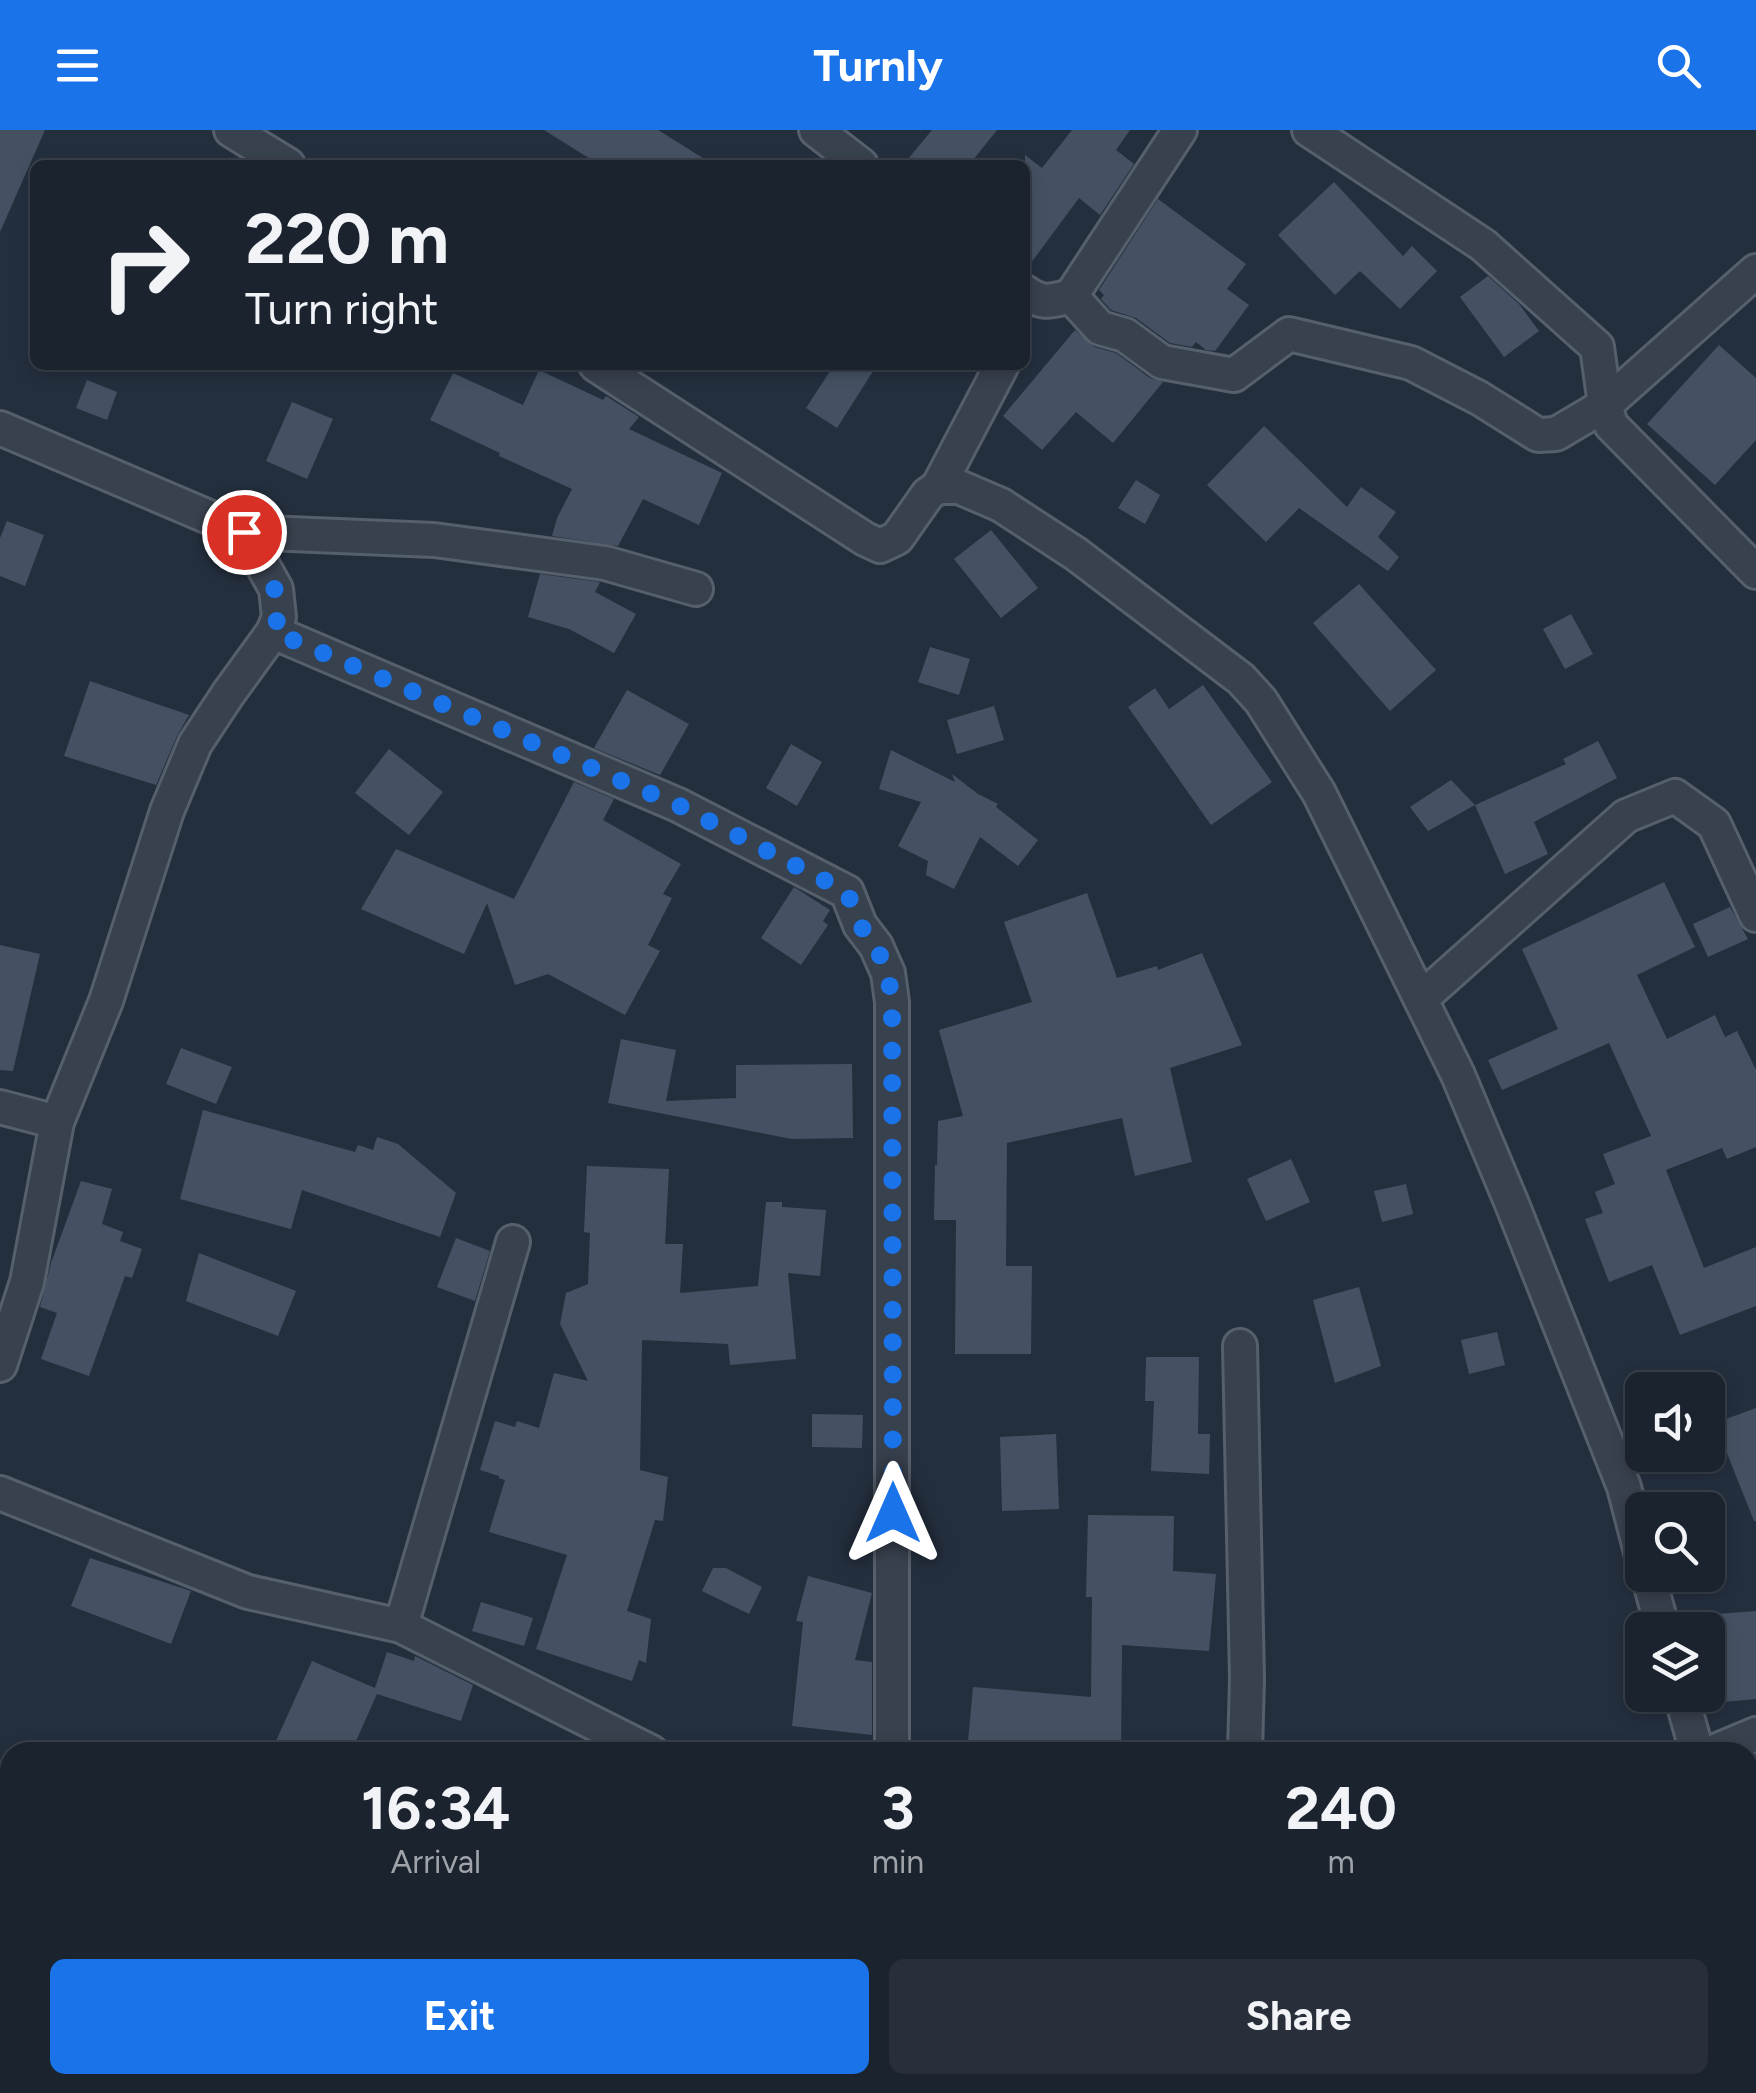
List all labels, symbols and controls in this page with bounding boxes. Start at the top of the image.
icon: menu [50,38,105,93]
text: Turnly [813,38,943,92]
icon: search [1651,38,1706,93]
text: 220 m [245,196,449,281]
icon: right [80,200,210,330]
text: Turn right [245,281,438,335]
pin [202,490,287,575]
icon: arrive [217,505,272,560]
map controls [1625,1372,1725,1712]
button: sound [1625,1372,1725,1472]
position arrow [841,1461,945,1565]
button: search [1625,1492,1725,1592]
button: layers [1625,1612,1725,1712]
text: 16:34 [361,1772,511,1844]
text: 3 [881,1772,915,1844]
text: 240 [1285,1772,1397,1844]
text: Arrival [391,1843,481,1881]
text: min [872,1843,924,1881]
text: m [1327,1843,1355,1881]
button: Exit [50,1959,869,2074]
button: Share [889,1959,1708,2074]

